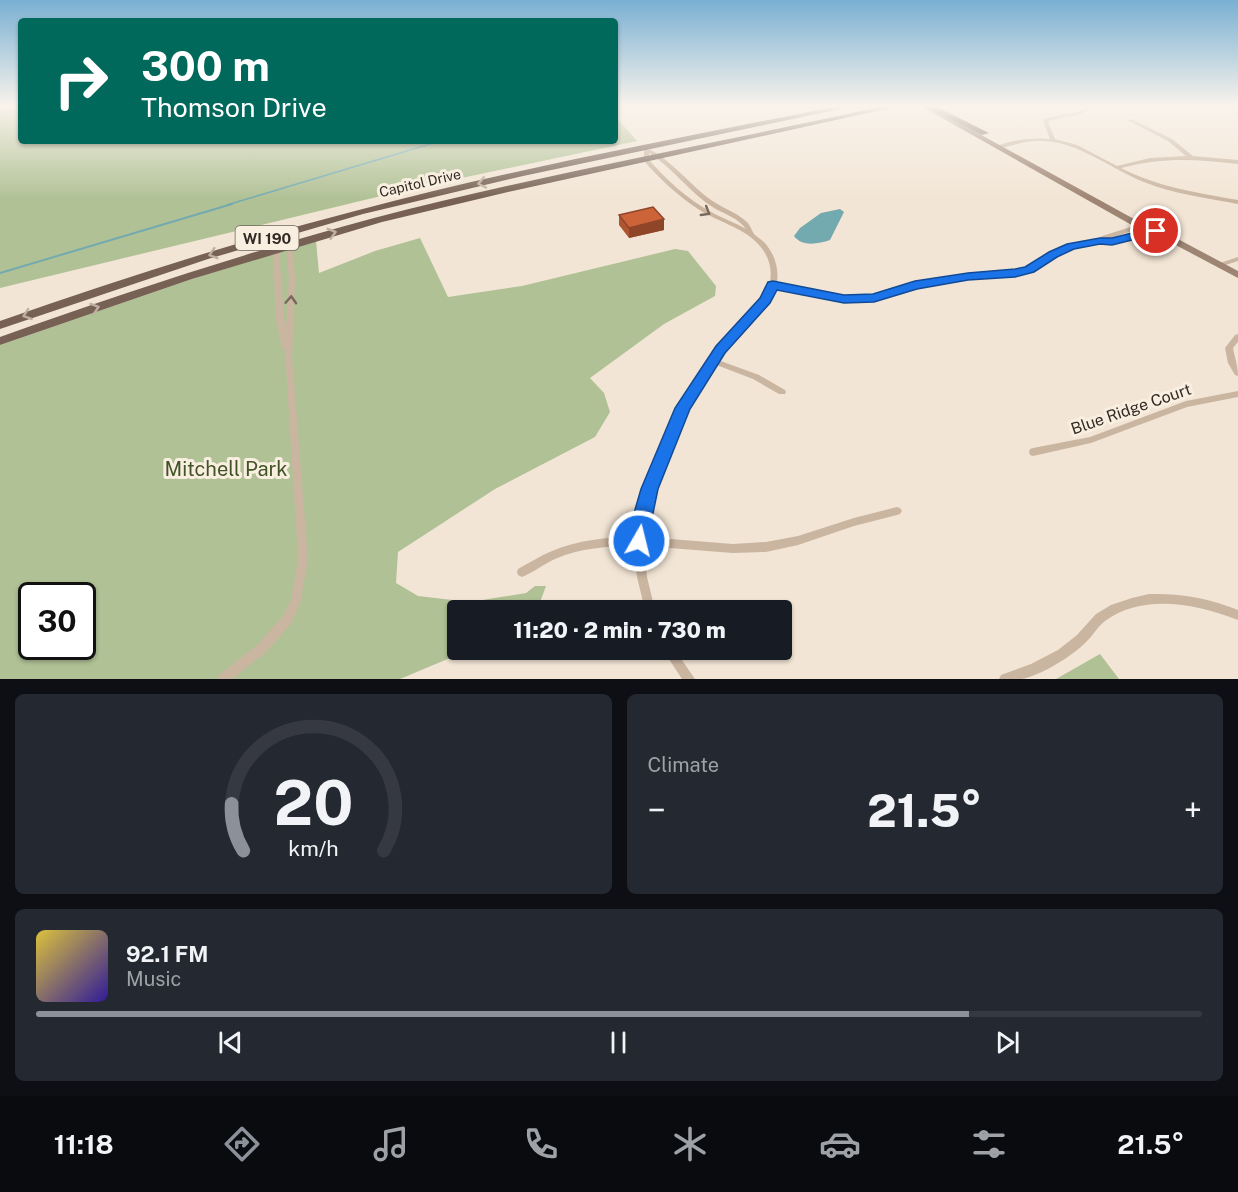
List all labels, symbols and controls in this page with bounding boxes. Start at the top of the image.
text: 300 m [141,41,270,90]
icon: right [42,42,120,120]
text: Thomson Drive [141,91,327,123]
street label: Capitol Drive [378,166,463,200]
one-way arrow [478,176,488,189]
one-way arrow [700,204,710,216]
pin [1130,205,1181,256]
icon: arrive [1139,214,1172,247]
road number: WI 190 [236,226,298,250]
one-way arrow [326,228,337,240]
one-way arrow [208,247,219,259]
one-way arrow [285,295,298,304]
one-way arrow [89,302,100,315]
one-way arrow [22,307,33,320]
street label: Blue Ridge Court [1068,380,1194,438]
park label: Mitchell Park [164,457,288,481]
position arrow [607,509,671,573]
speed limit sign: 30 [18,582,96,660]
text: 11:20 · 2 min · 730 m [513,617,726,643]
text: Climate [648,753,719,777]
text: 20 [273,766,353,839]
text: 21.5° [867,784,982,837]
text: − [648,791,666,829]
text: + [1184,791,1202,829]
text: km/h [288,836,338,861]
text: 92.1 FM [126,941,208,967]
text: Music [126,967,181,991]
icon: previous [214,1026,247,1059]
icon: pause [602,1026,635,1059]
icon: next [991,1026,1024,1059]
icon: directions [221,1123,263,1165]
icon: music [370,1123,412,1165]
icon: phone [520,1123,562,1165]
icon: climate [669,1123,711,1165]
icon: car [819,1123,861,1165]
icon: filters [968,1123,1010,1165]
text: 11:18 [54,1128,114,1160]
text: 21.5° [1117,1128,1184,1160]

